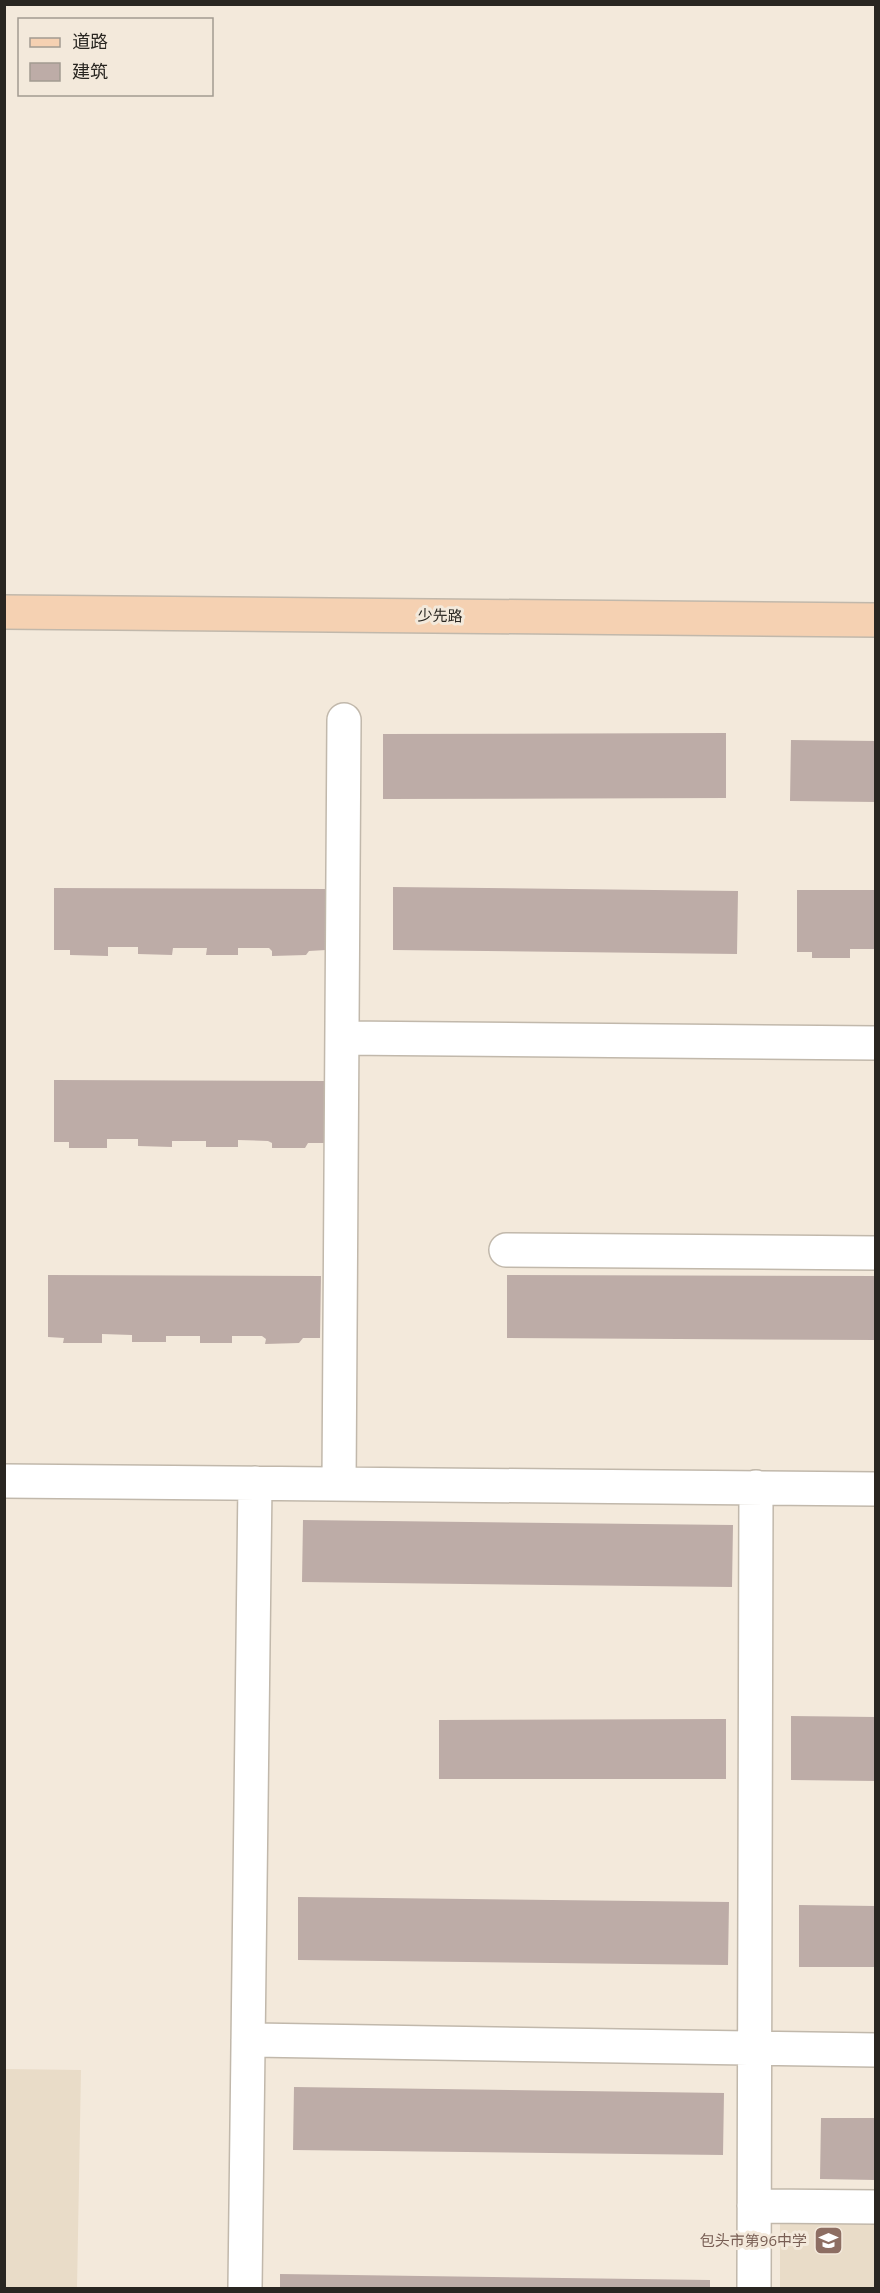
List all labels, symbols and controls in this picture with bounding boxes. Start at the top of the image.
legend [18,18,213,96]
text: 道路 [72,29,108,53]
text: 建筑 [72,59,108,83]
street label: 少先路 [417,605,463,625]
school or university icon: 包头市第96中学 [812,2225,844,2257]
place label: 包头市第96中学 [700,2230,807,2250]

